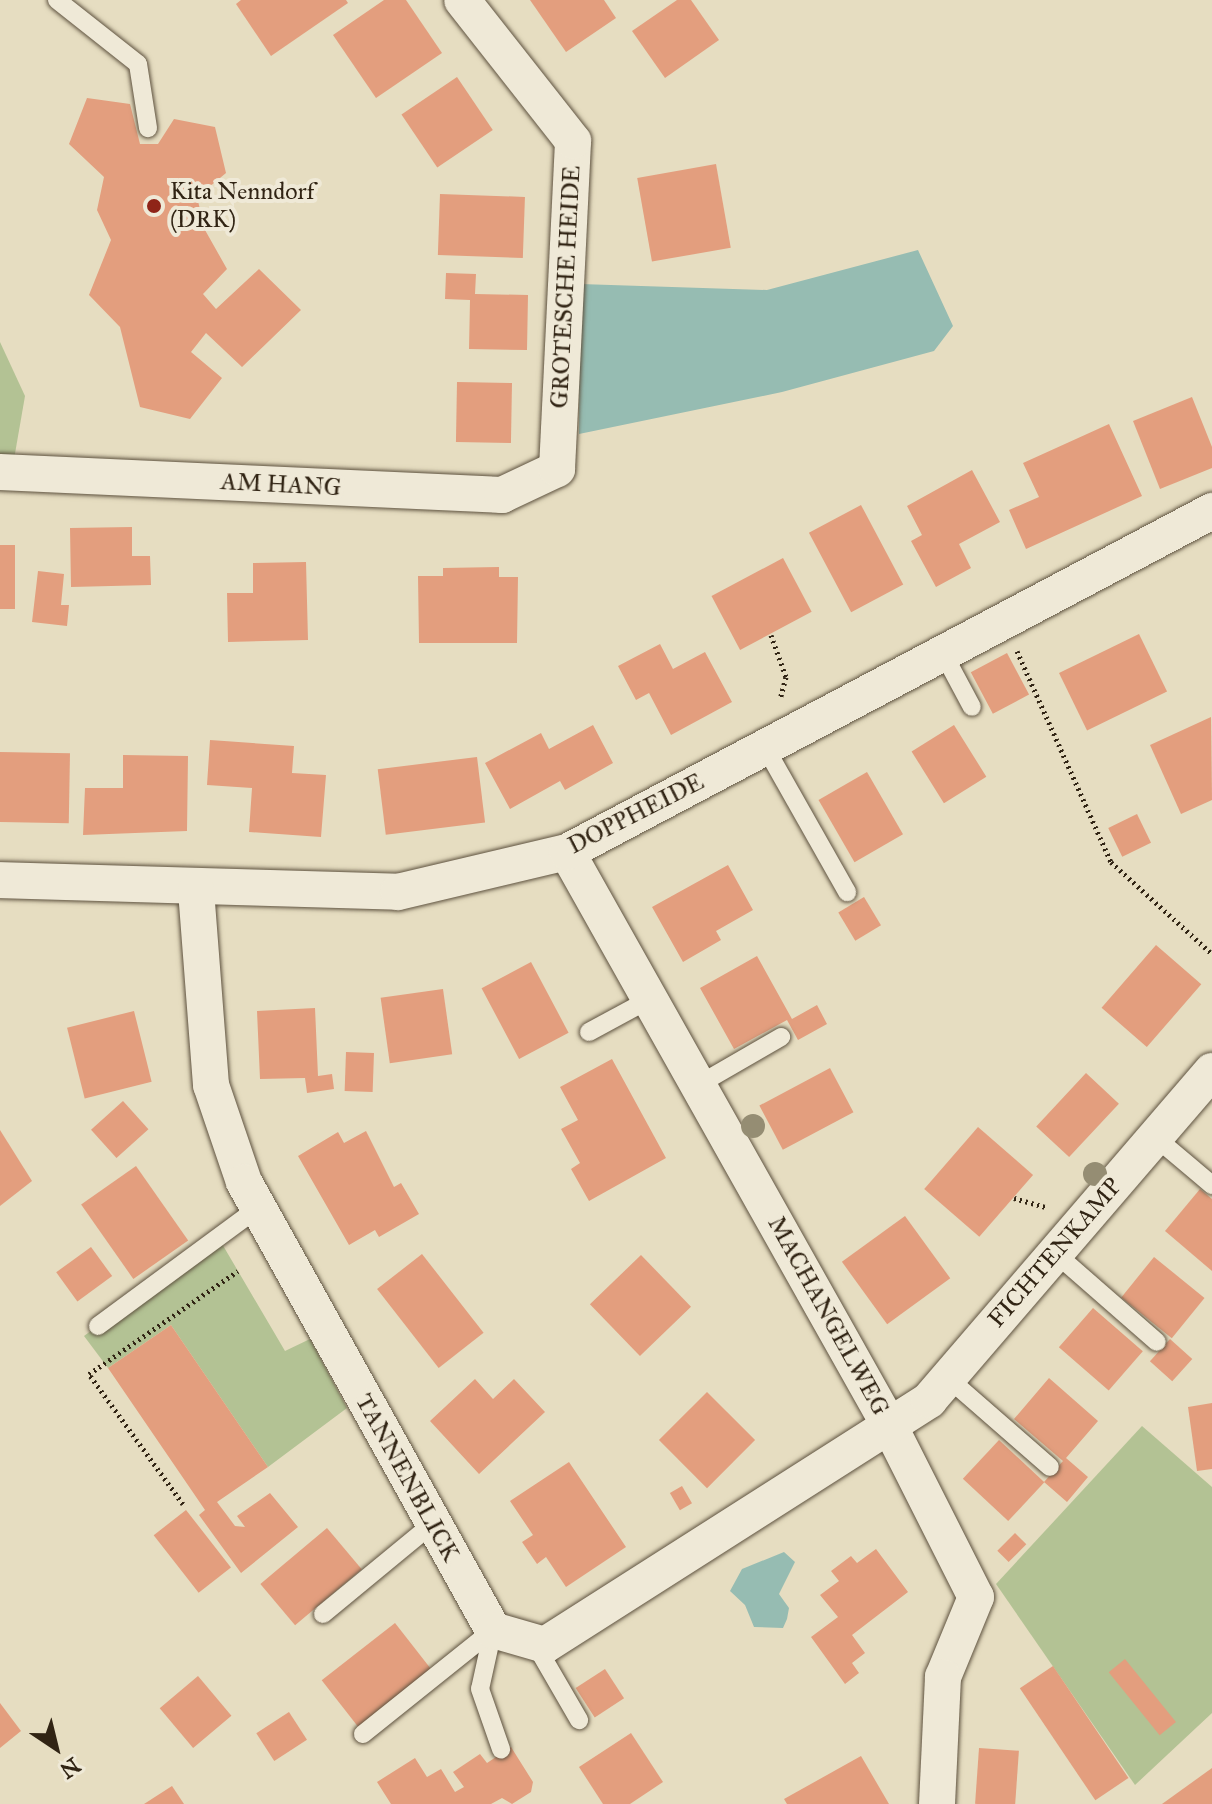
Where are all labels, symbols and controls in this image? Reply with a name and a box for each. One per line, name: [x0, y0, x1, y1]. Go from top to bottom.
street label: GROTESCHE HEIDE: [545, 165, 587, 409]
place label: Kita Nenndorf (DRK): [170, 178, 315, 234]
marker: Kita Nenndorf (DRK): [145, 197, 163, 215]
street label: AM HANG: [220, 467, 342, 503]
street label: DOPPHEIDE: [563, 767, 709, 861]
street label: FICHTENKAMP: [982, 1172, 1128, 1334]
street label: MACHANGELWEG: [761, 1211, 895, 1421]
street label: TANNENBLICK: [349, 1389, 465, 1567]
north arrow: [16, 1708, 96, 1788]
text: N: [55, 1752, 85, 1784]

